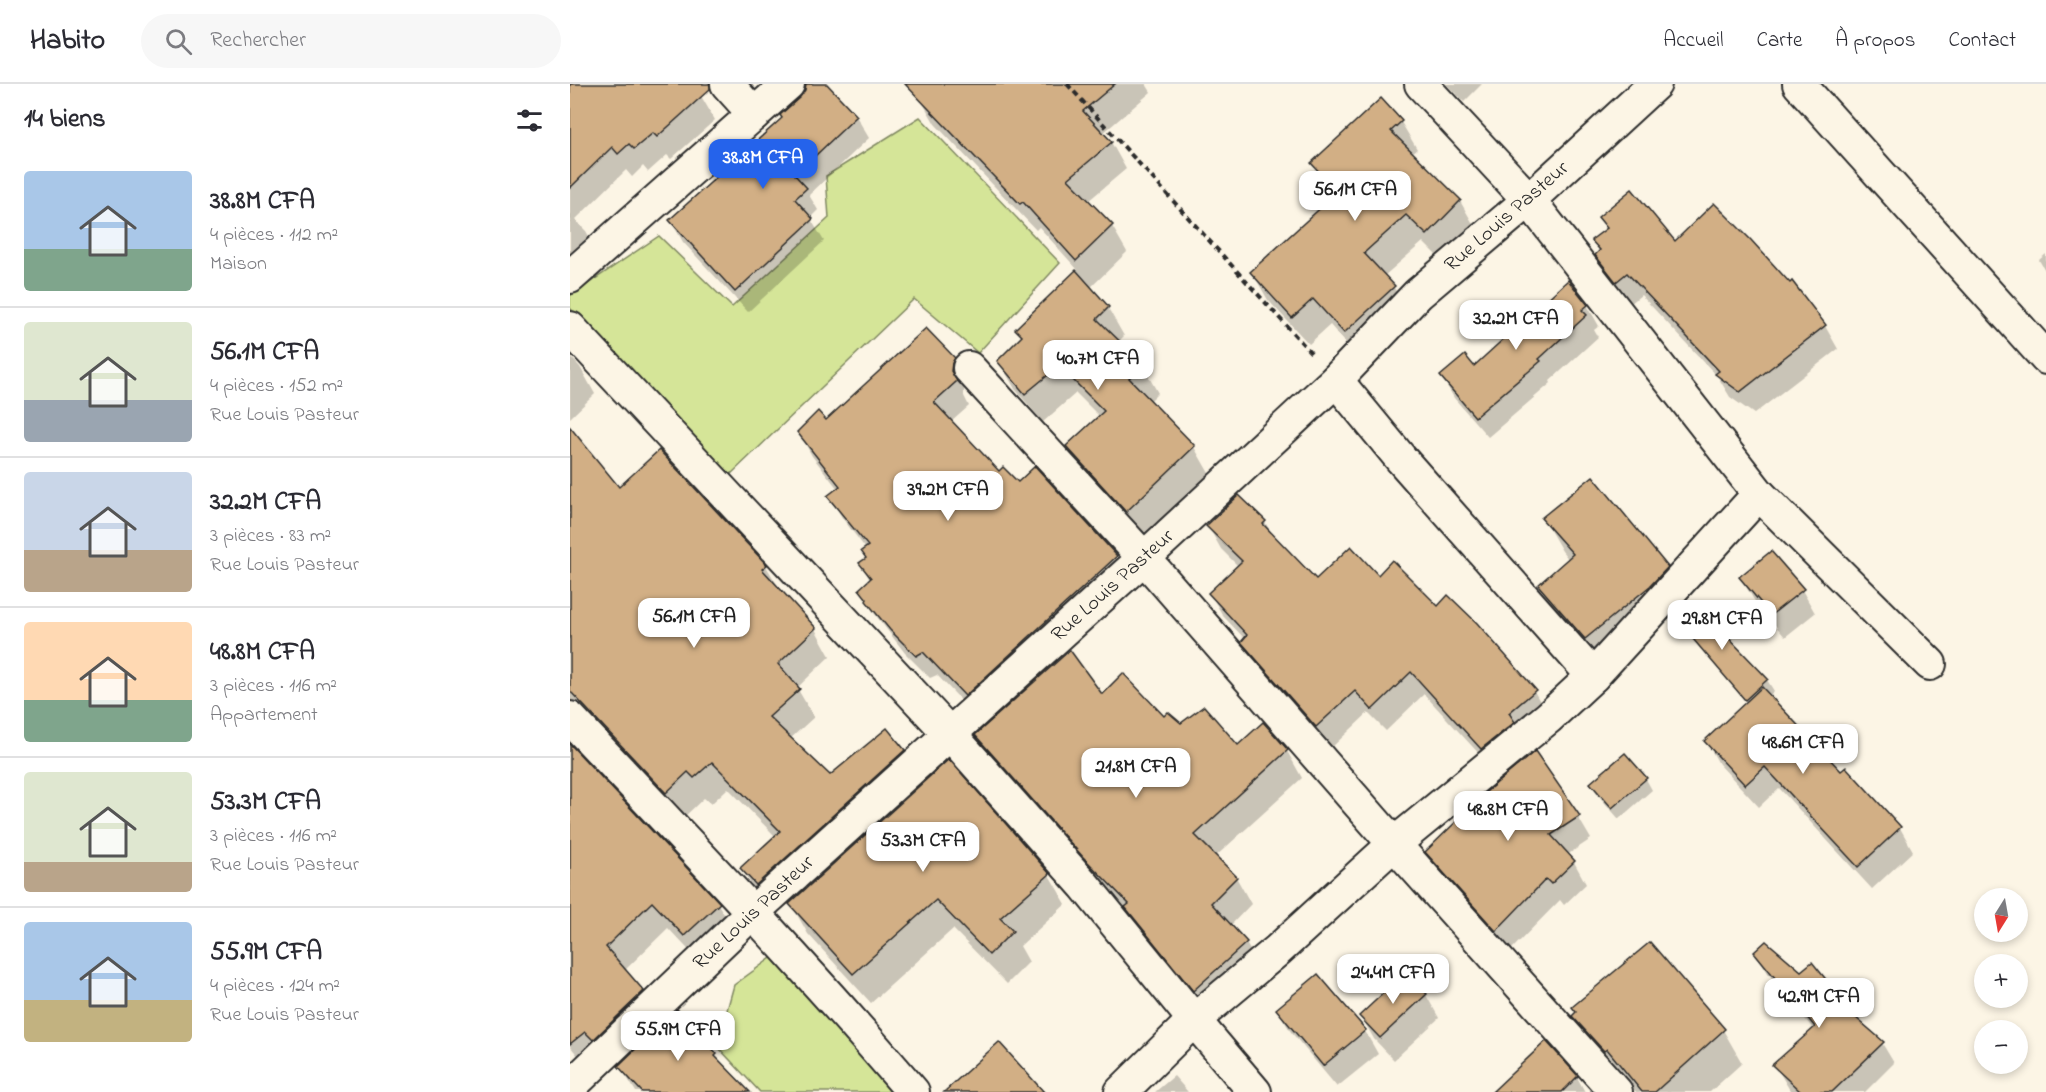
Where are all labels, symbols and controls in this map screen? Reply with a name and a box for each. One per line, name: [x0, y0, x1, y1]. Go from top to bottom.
search box: [141, 14, 561, 68]
text: Habito: [30, 21, 105, 62]
icon: search: [162, 25, 195, 58]
text: Rechercher: [210, 25, 306, 57]
text: Accueil: [1663, 26, 1724, 56]
text: Carte: [1757, 26, 1802, 56]
text: À propos: [1835, 26, 1915, 56]
text: Contact: [1948, 26, 2016, 56]
text: 14 biens: [24, 101, 106, 139]
icon: filters: [513, 104, 546, 137]
pin: 38.8M CFA: [694, 139, 832, 190]
text: 38.8M CFA: [723, 144, 803, 173]
street label: Rue Louis Pasteur: [1438, 154, 1576, 280]
pin: 56.1M CFA: [1286, 171, 1424, 222]
text: 56.1M CFA: [1313, 176, 1397, 205]
text: 38.8M CFA: [210, 183, 315, 221]
icon: home: [72, 195, 144, 267]
text: 4 pièces · 112 m²: [210, 221, 338, 250]
text: Maison: [210, 250, 267, 279]
pin: 32.2M CFA: [1447, 300, 1585, 351]
text: 32.2M CFA: [1473, 305, 1559, 334]
text: 56.1M CFA: [210, 334, 319, 372]
pin: 40.7M CFA: [1029, 340, 1167, 391]
text: 40.7M CFA: [1057, 345, 1139, 374]
icon: home: [72, 346, 144, 418]
text: 4 pièces · 152 m²: [210, 372, 343, 401]
text: Rue Louis Pasteur: [210, 401, 359, 430]
pin: 39.2M CFA: [879, 471, 1017, 522]
text: 39.2M CFA: [907, 476, 989, 505]
text: 32.2M CFA: [210, 484, 321, 522]
icon: home: [72, 496, 144, 568]
text: 3 pièces · 83 m²: [210, 522, 331, 551]
street label: Rue Louis Pasteur: [1045, 522, 1182, 649]
text: Rue Louis Pasteur: [210, 551, 359, 580]
pin: 56.1M CFA: [625, 598, 763, 649]
pin: 29.8M CFA: [1653, 600, 1791, 651]
text: 56.1M CFA: [652, 603, 736, 632]
text: 29.8M CFA: [1682, 605, 1762, 634]
text: 48.8M CFA: [210, 634, 315, 672]
icon: home: [72, 646, 144, 718]
text: 3 pièces · 116 m²: [210, 672, 337, 701]
text: Appartement: [210, 701, 318, 730]
pin: 48.6M CFA: [1734, 724, 1872, 775]
text: 48.6M CFA: [1762, 729, 1844, 758]
pin: 21.8M CFA: [1067, 748, 1205, 799]
text: 21.8M CFA: [1095, 753, 1177, 782]
text: 53.3M CFA: [210, 784, 321, 822]
pin: 48.8M CFA: [1439, 791, 1577, 842]
icon: home: [72, 796, 144, 868]
text: 48.8M CFA: [1468, 796, 1548, 825]
text: 3 pièces · 116 m²: [210, 822, 337, 851]
pin: 53.3M CFA: [854, 822, 992, 873]
text: 53.3M CFA: [880, 827, 966, 856]
street label: Rue Louis Pasteur: [687, 848, 822, 977]
text: Rue Louis Pasteur: [210, 851, 359, 880]
north arrow: [1974, 888, 2028, 942]
map controls: [1974, 888, 2028, 1074]
text: 55.9M CFA: [210, 934, 322, 972]
icon: home: [72, 946, 144, 1018]
pin: 24.4M CFA: [1324, 954, 1462, 1005]
button: +: [1974, 954, 2028, 1008]
text: 24.4M CFA: [1351, 959, 1435, 988]
text: 4 pièces · 124 m²: [210, 972, 340, 1001]
pin: 42.9M CFA: [1750, 978, 1888, 1029]
text: 42.9M CFA: [1778, 983, 1860, 1012]
text: Rue Louis Pasteur: [210, 1001, 359, 1030]
pin: 55.9M CFA: [609, 1011, 747, 1062]
text: 55.9M CFA: [635, 1016, 721, 1045]
button: −: [1974, 1020, 2028, 1074]

